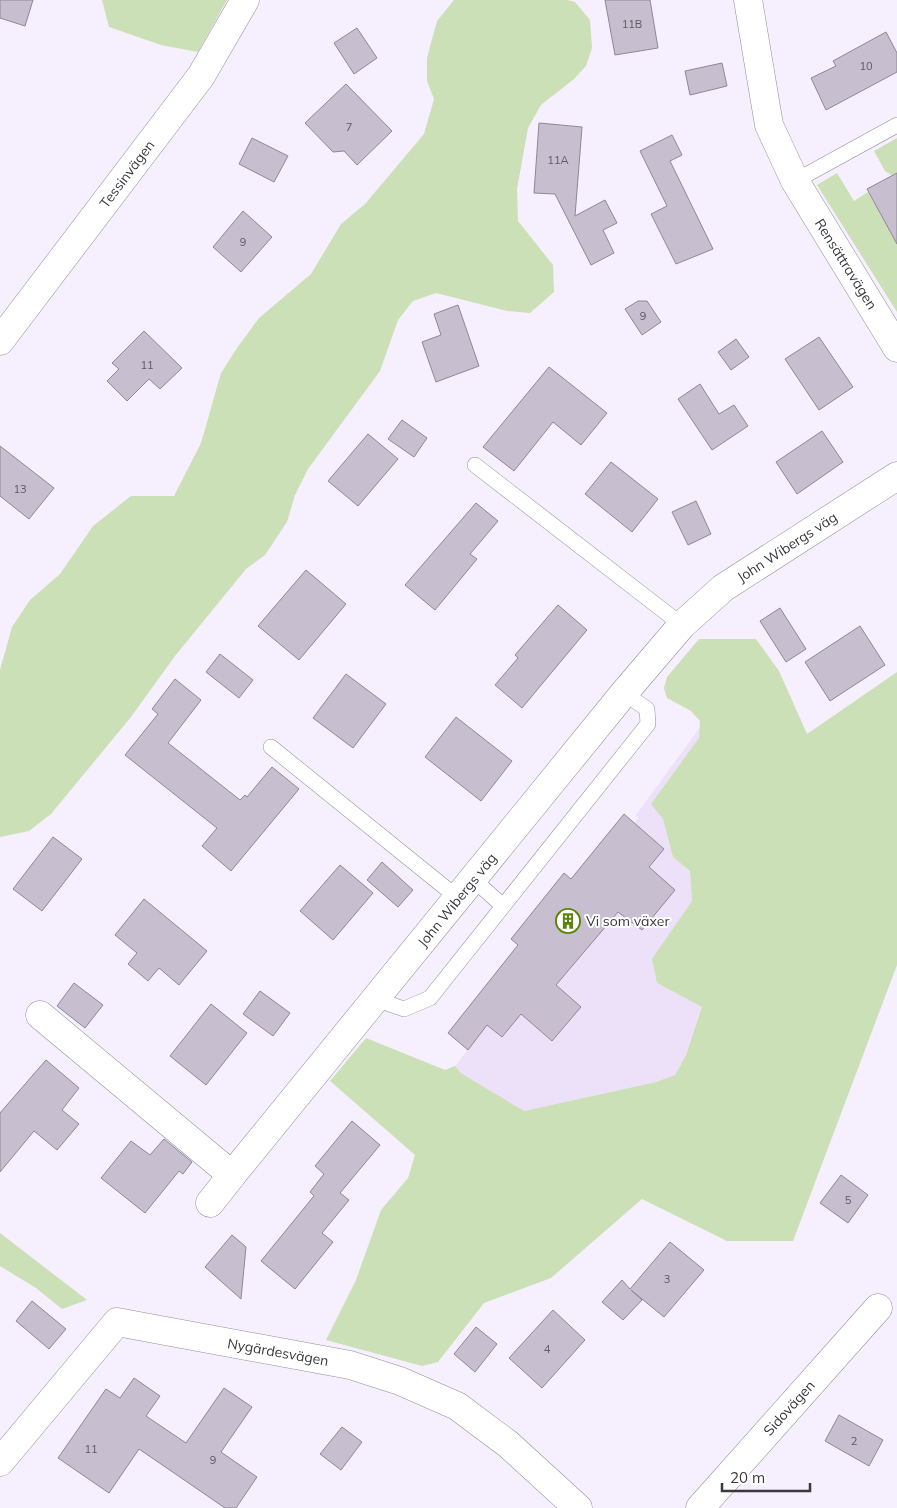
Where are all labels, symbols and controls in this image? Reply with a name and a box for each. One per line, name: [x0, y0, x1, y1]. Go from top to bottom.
house number: 11B: [622, 17, 642, 31]
house number: 10: [859, 59, 873, 73]
house number: 7: [346, 120, 352, 134]
street label: Tessinvägen: [96, 136, 158, 212]
house number: 11A: [547, 153, 569, 167]
street label: Rensättravägen: [811, 215, 881, 313]
house number: 9: [240, 235, 246, 249]
house number: 9: [640, 309, 646, 323]
house number: 11: [140, 358, 154, 372]
house number: 13: [13, 482, 27, 496]
street label: John Wibergs väg: [734, 508, 840, 586]
street label: John Wibergs väg: [414, 849, 500, 951]
building icon: Vi som växer: [555, 908, 581, 934]
place label: Vi som växer: [586, 912, 670, 930]
house number: 5: [845, 1193, 852, 1207]
house number: 3: [664, 1272, 670, 1286]
street label: Nygärdesvägen: [226, 1334, 330, 1370]
house number: 4: [544, 1342, 551, 1356]
street label: Sidovägen: [759, 1377, 819, 1439]
house number: 2: [851, 1434, 858, 1448]
house number: 11: [84, 1442, 98, 1456]
house number: 9: [210, 1453, 216, 1467]
scale bar: [722, 1460, 810, 1492]
text: 20 m: [730, 1468, 765, 1487]

